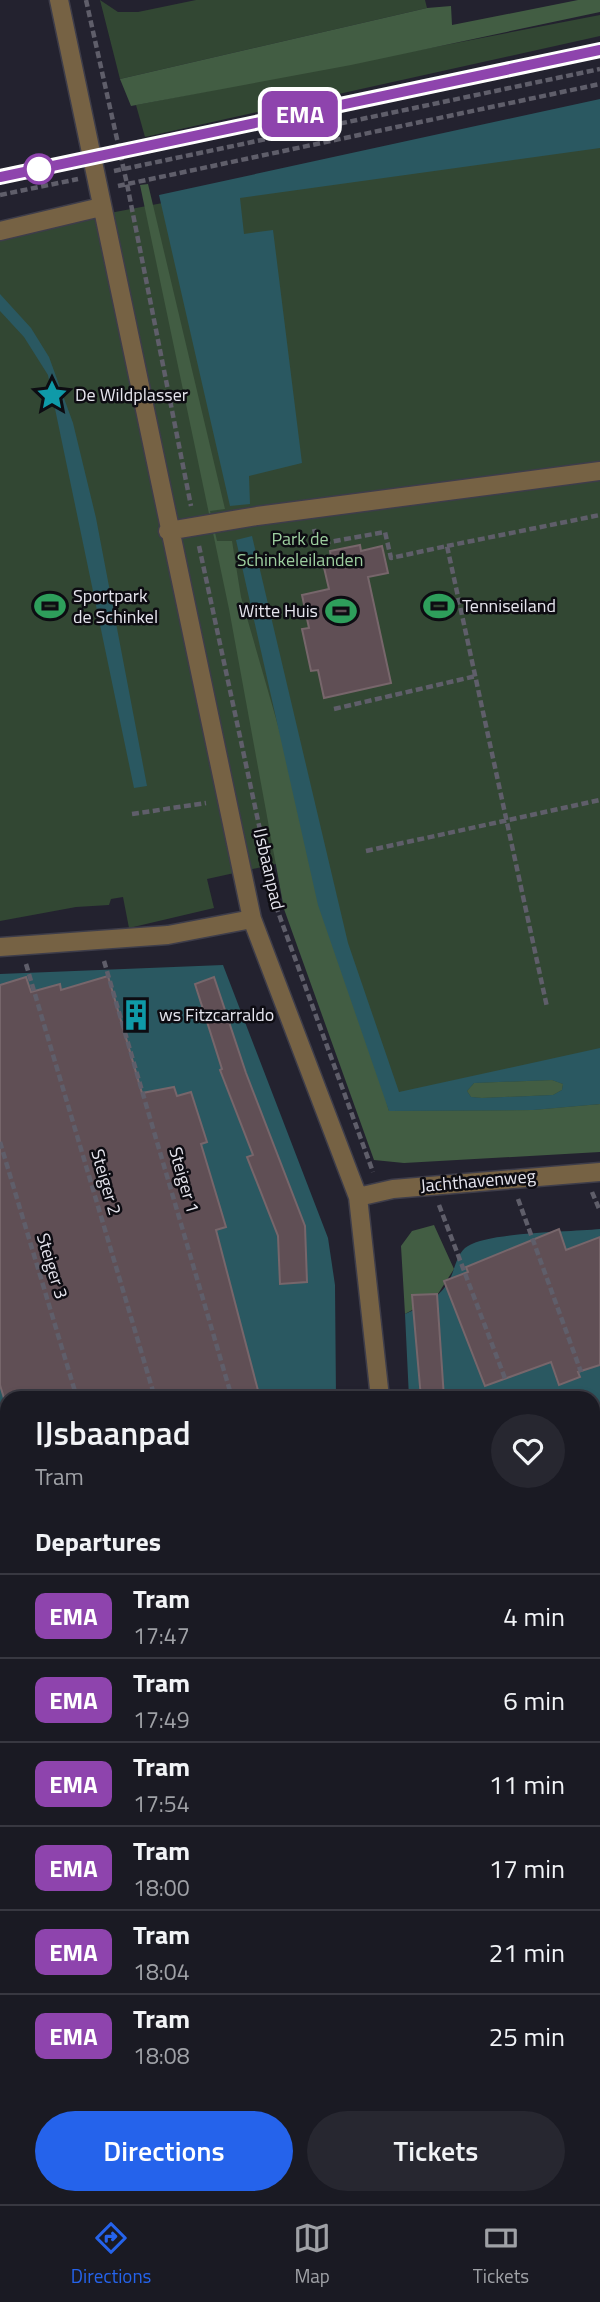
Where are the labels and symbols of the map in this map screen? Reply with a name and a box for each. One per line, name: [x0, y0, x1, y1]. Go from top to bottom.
line badge: EMA: [260, 91, 340, 137]
unlabelled marker: [24, 154, 54, 184]
place icon: De Wildplasser: [35, 378, 69, 412]
place label: De Wildplasser: [75, 381, 188, 408]
park label: Park de Schinkeleilanden: [237, 525, 363, 573]
place label: Sportpark de Schinkel: [73, 582, 158, 630]
sports icon: Sportpark de Schinkel: [33, 589, 67, 623]
sports icon: Tenniseiland: [422, 589, 456, 623]
place label: Tenniseiland: [462, 592, 556, 619]
sports icon: Witte Huis: [324, 594, 358, 628]
place label: Witte Huis: [238, 597, 318, 624]
street label: IJsbaanpad: [247, 825, 292, 912]
building icon: ws Fitzcarraldo: [119, 998, 153, 1032]
place label: ws Fitzcarraldo: [159, 1001, 274, 1028]
street label: Steiger 1: [162, 1144, 207, 1216]
street label: Steiger 2: [84, 1146, 129, 1218]
street label: Jachthavenweg: [419, 1162, 537, 1199]
street label: Steiger 3: [30, 1230, 75, 1302]

